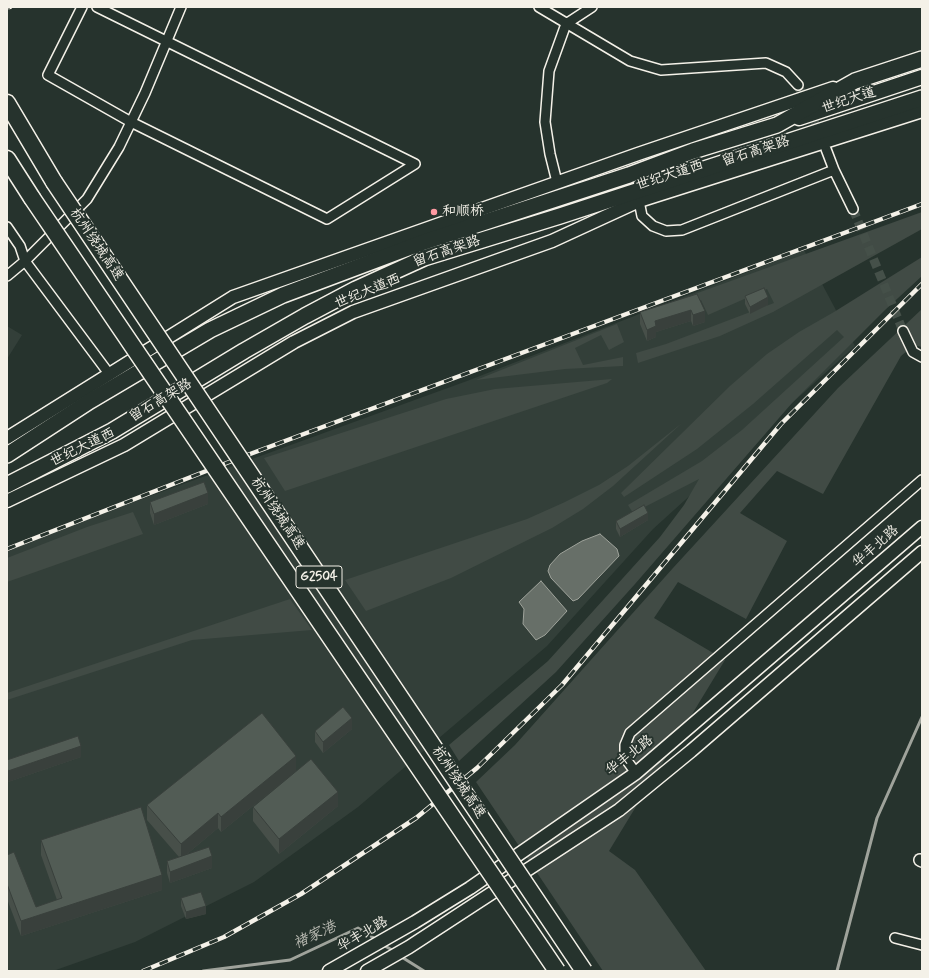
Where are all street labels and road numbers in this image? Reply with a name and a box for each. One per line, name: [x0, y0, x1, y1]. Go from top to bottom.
street label: 世纪大道: [820, 84, 878, 118]
street label: 留石高架路: [720, 133, 792, 171]
street label: 世纪大道西: [634, 157, 706, 195]
street label: 杭州绕城高速: [66, 205, 126, 285]
street label: 留石高架路: [411, 233, 483, 271]
street label: 世纪大道西: [332, 271, 404, 313]
street label: 留石高架路: [127, 376, 195, 426]
street label: 世纪大道西: [48, 425, 118, 471]
street label: 杭州绕城高速: [247, 474, 307, 554]
street label: 华丰北路: [849, 522, 903, 572]
road number: G2504: [296, 566, 342, 588]
street label: 华丰北路: [603, 732, 657, 780]
street label: 杭州绕城高速: [428, 743, 488, 823]
street label: 华丰北路: [335, 914, 391, 956]

